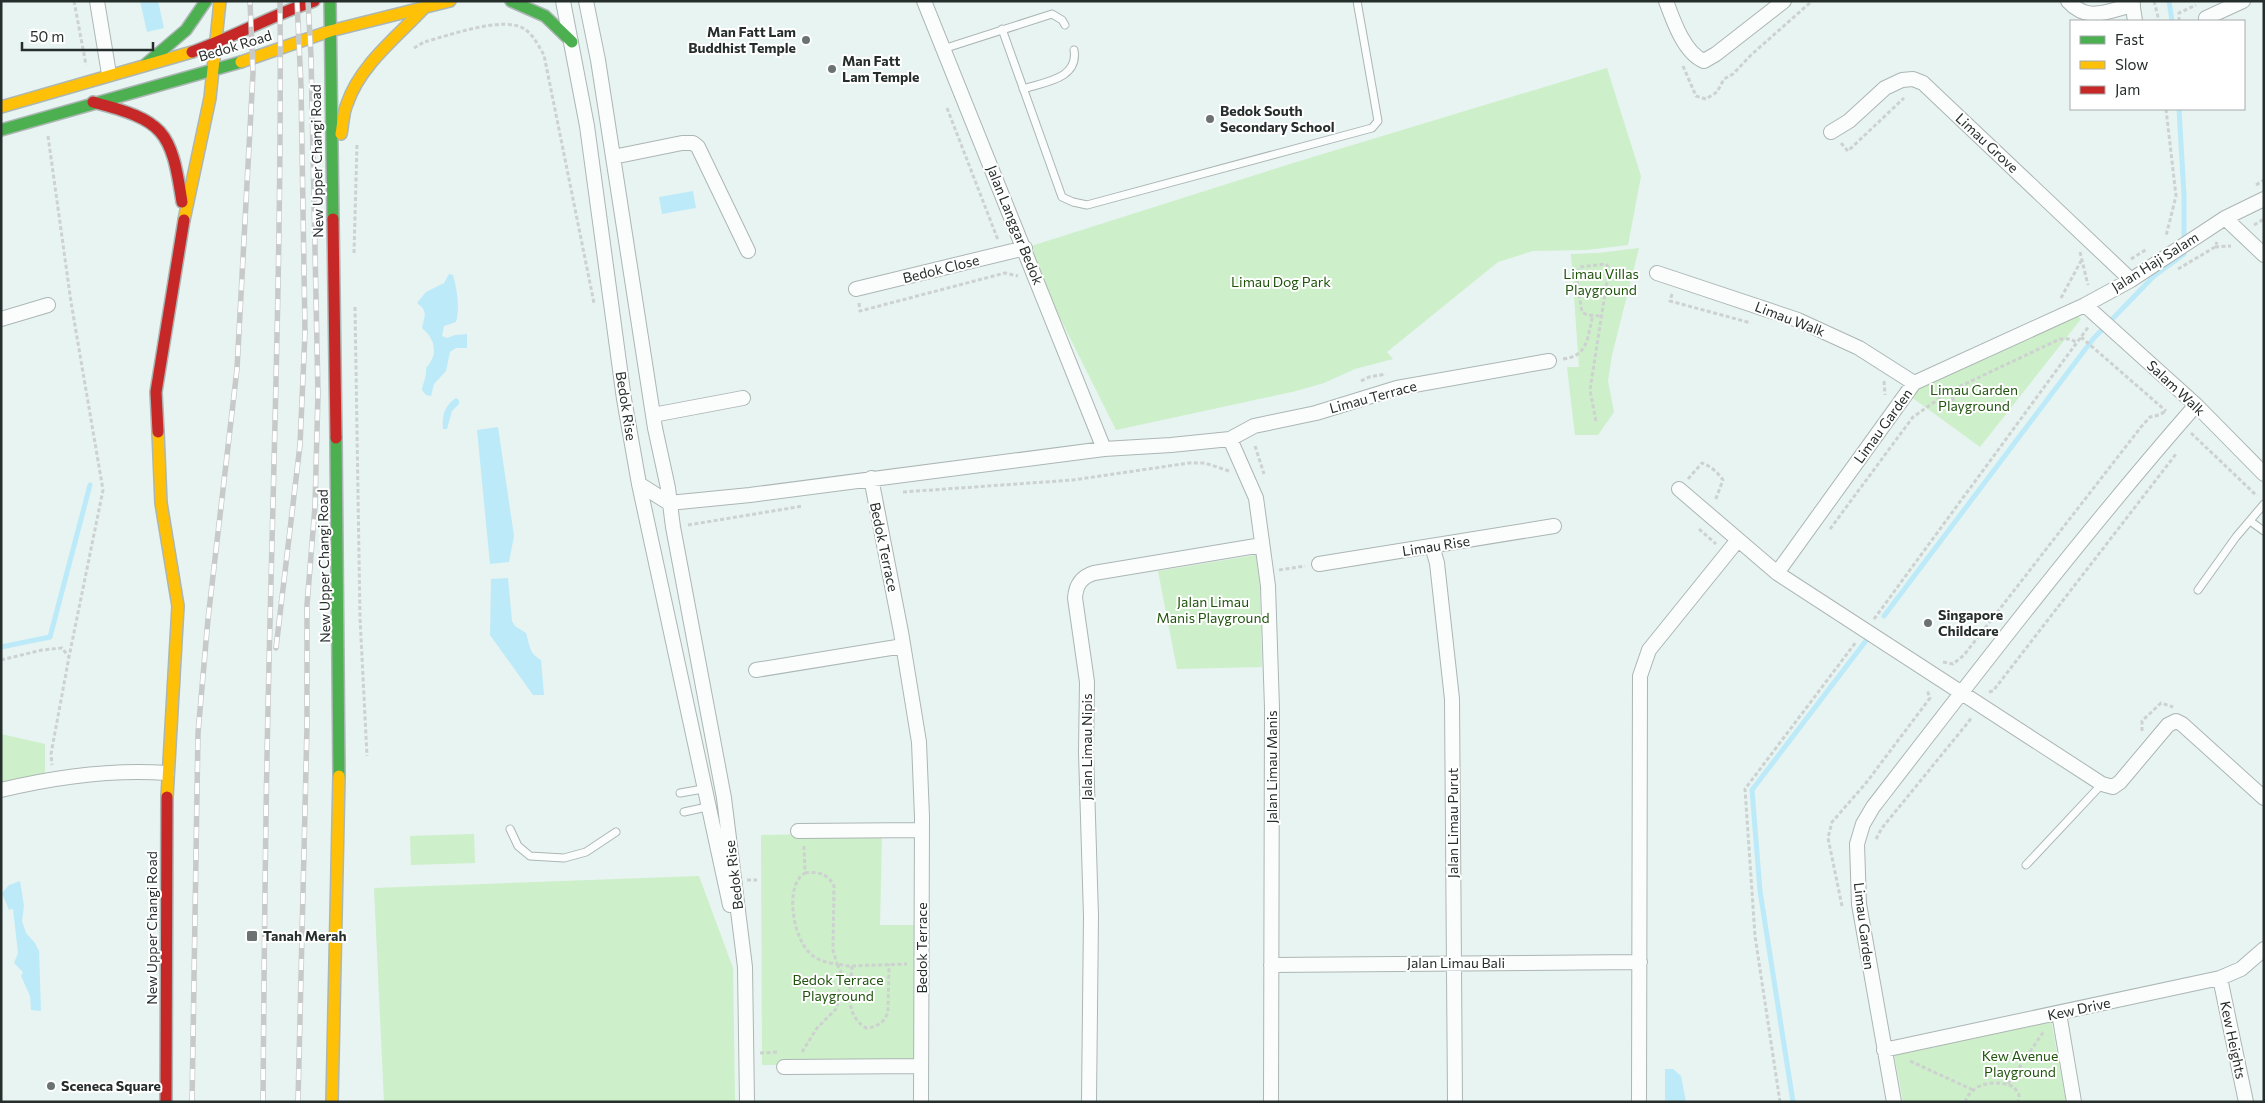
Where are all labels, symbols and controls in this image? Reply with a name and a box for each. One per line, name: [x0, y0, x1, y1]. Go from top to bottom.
scale bar: [22, 20, 154, 52]
legend: [2070, 20, 2245, 110]
place label: Man Fatt Lam Buddhist Temple: [688, 23, 796, 56]
street label: Bedok Road: [196, 26, 274, 65]
text: 50 m: [30, 27, 64, 45]
text: Fast: [2115, 30, 2144, 48]
marker: Man Fatt Lam Buddhist Temple: [800, 34, 812, 46]
place label: Man Fatt Lam Temple: [842, 52, 919, 85]
text: Slow: [2115, 55, 2148, 73]
marker: Man Fatt Lam Temple: [826, 63, 838, 75]
text: Jam: [2115, 80, 2140, 98]
street label: New Upper Changi Road: [307, 84, 326, 238]
place label: Bedok South Secondary School: [1220, 102, 1335, 135]
street label: Limau Grove: [1952, 109, 2022, 176]
marker: Bedok South Secondary School: [1204, 113, 1216, 125]
street label: Jalan Langgar Bedok: [984, 163, 1047, 287]
street label: Jalan Haji Salam: [2108, 228, 2201, 295]
street label: Bedok Close: [901, 251, 981, 286]
park label: Limau Villas Playground: [1563, 265, 1639, 298]
park label: Limau Dog Park: [1231, 273, 1331, 290]
street label: Limau Walk: [1753, 297, 1828, 340]
street label: Salam Walk: [2144, 356, 2209, 419]
street label: Bedok Rise: [613, 370, 640, 442]
street label: Limau Terrace: [1327, 377, 1418, 416]
park label: Limau Garden Playground: [1930, 381, 2018, 414]
street label: Limau Garden: [1850, 385, 1915, 466]
street label: New Upper Changi Road: [314, 489, 333, 643]
street label: Bedok Terrace: [867, 501, 902, 593]
street label: Limau Rise: [1401, 532, 1471, 559]
park label: Jalan Limau Manis Playground: [1156, 593, 1270, 626]
place label: Singapore Childcare: [1938, 606, 2003, 639]
marker: Singapore Childcare: [1922, 617, 1934, 629]
street label: Jalan Limau Nipis: [1078, 693, 1095, 801]
street label: Jalan Limau Manis: [1263, 710, 1280, 824]
street label: Jalan Limau Purut: [1444, 768, 1461, 878]
street label: Bedok Rise: [721, 839, 746, 911]
street label: New Upper Changi Road: [143, 851, 160, 1005]
street label: Limau Garden: [1851, 881, 1878, 971]
street label: Bedok Terrace: [913, 902, 930, 994]
place label: Tanah Merah: [263, 927, 347, 944]
marker: Tanah Merah: [245, 929, 259, 943]
street label: Jalan Limau Bali: [1407, 954, 1505, 971]
park label: Bedok Terrace Playground: [792, 971, 884, 1004]
street label: Kew Drive: [2046, 994, 2112, 1023]
street label: Kew Heights: [2217, 999, 2250, 1080]
park label: Kew Avenue Playground: [1982, 1047, 2058, 1080]
place label: Sceneca Square: [61, 1077, 161, 1094]
marker: Sceneca Square: [45, 1080, 57, 1092]

